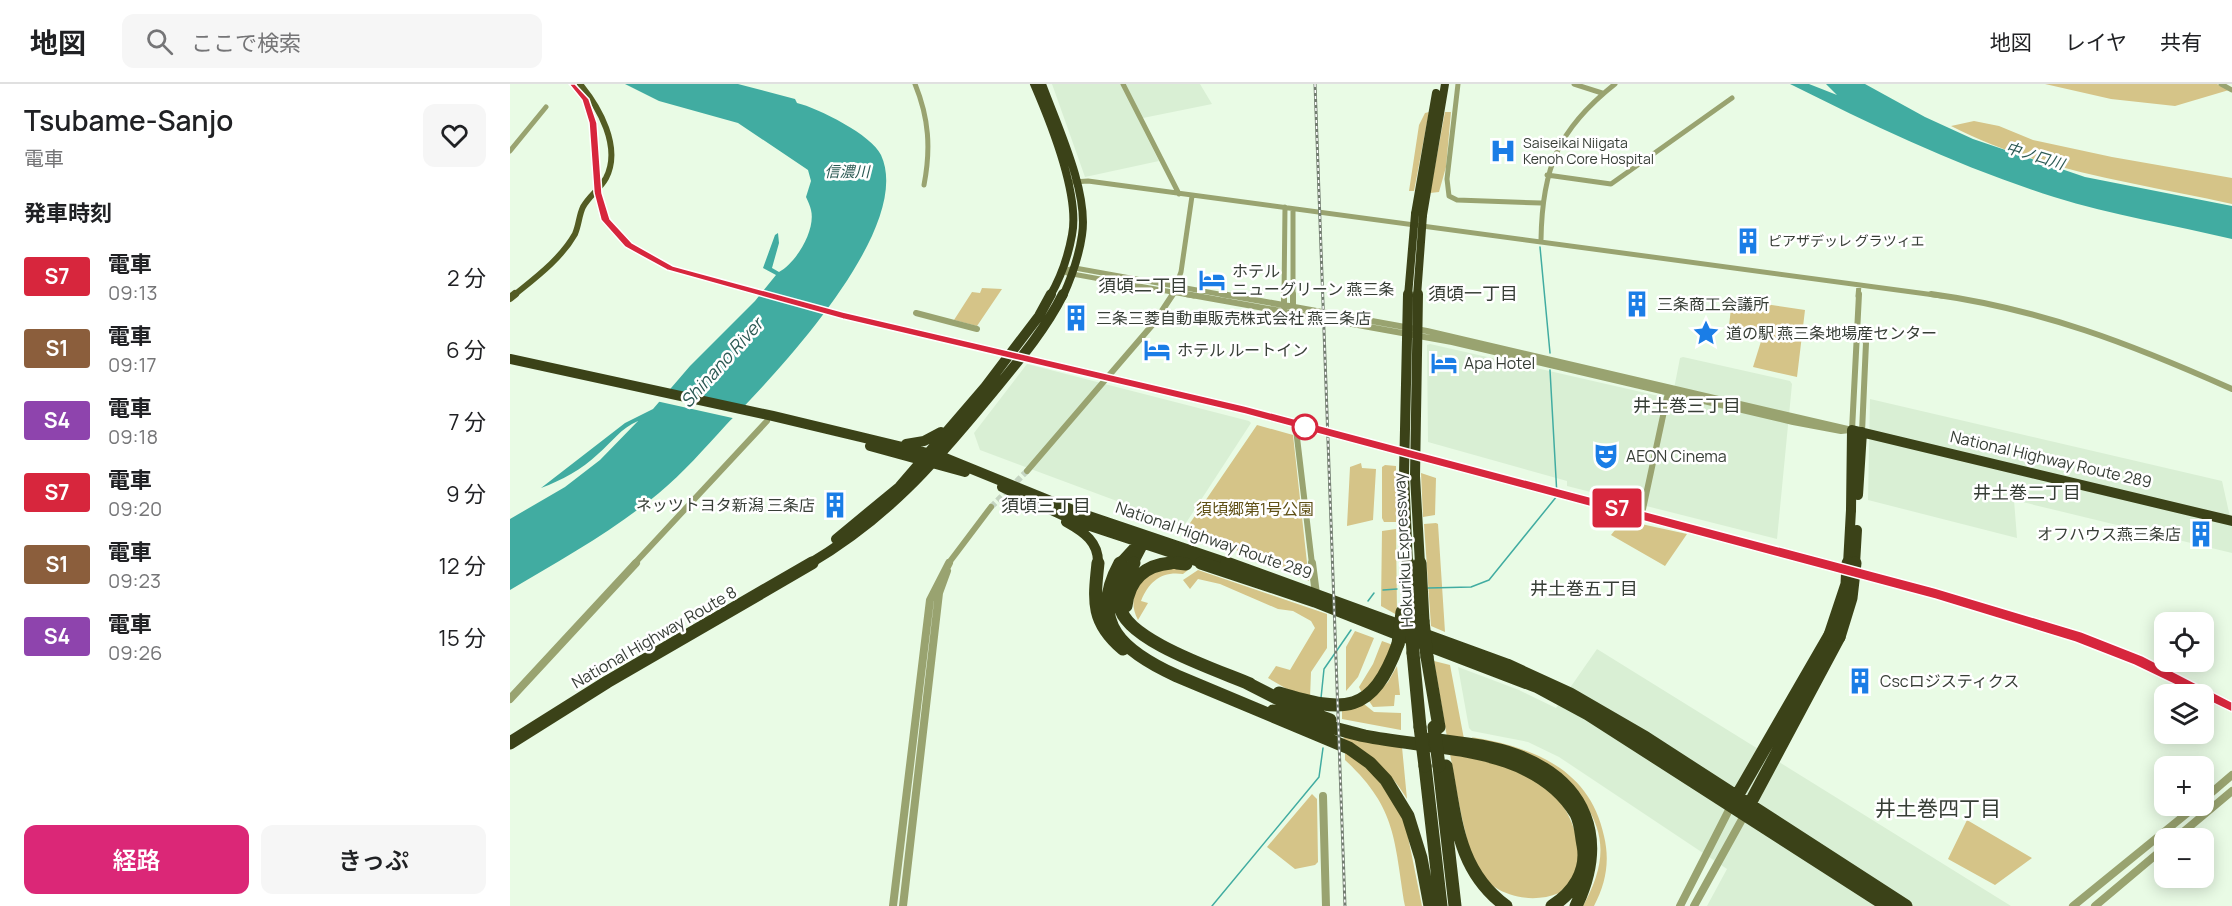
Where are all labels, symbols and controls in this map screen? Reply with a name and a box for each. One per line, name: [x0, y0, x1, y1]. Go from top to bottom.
search box: [122, 14, 542, 68]
text: 地図: [30, 23, 86, 61]
icon: search: [143, 25, 176, 58]
text: ここで検索: [191, 28, 301, 58]
text: 地図: [1990, 28, 2032, 56]
text: レイヤ: [2065, 28, 2127, 56]
text: 共有: [2160, 28, 2202, 56]
text: Tsubame-Sanjo: [24, 101, 233, 139]
button: heart: [423, 104, 486, 167]
place label: Saiseikai Niigata Kenoh Core Hospital: [1523, 133, 1654, 168]
hospital icon: Saiseikai Niigata Kenoh Core Hospital: [1488, 136, 1518, 166]
water label: 中ノ口川: [2003, 137, 2069, 175]
text: 電車: [24, 145, 64, 172]
water label: 信濃川: [824, 161, 871, 182]
text: 発車時刻: [24, 198, 112, 228]
building icon: ピアザデッレ グラツィエ: [1733, 226, 1763, 256]
place label: ピアザデッレ グラツィエ: [1768, 231, 1925, 250]
text: 電車: [108, 249, 152, 279]
place label: ホテル ニューグリーン 燕三条: [1232, 260, 1394, 300]
text: S7: [44, 262, 70, 290]
text: 2 分: [447, 263, 486, 293]
hotel icon: ホテル ニューグリーン 燕三条: [1197, 265, 1227, 295]
district label: 須頃二丁目: [1098, 273, 1188, 297]
text: 09:13: [108, 279, 157, 306]
district label: 須頃一丁目: [1428, 281, 1518, 305]
building icon: 三条商工会議所: [1622, 289, 1652, 319]
place label: 三条商工会議所: [1657, 293, 1769, 315]
building icon: 三条三菱自動車販売株式会社 燕三条店: [1061, 303, 1091, 333]
place label: 三条三菱自動車販売株式会社 燕三条店: [1096, 307, 1371, 329]
water label: Shinano River: [675, 310, 770, 412]
place icon: 道の駅 燕三条地場産センター: [1691, 318, 1721, 348]
text: 電車: [108, 321, 152, 351]
place label: 道の駅 燕三条地場産センター: [1726, 322, 1937, 344]
text: S1: [45, 334, 69, 362]
text: 6 分: [446, 335, 486, 365]
hotel icon: ホテル ルートイン: [1142, 335, 1172, 365]
place label: ホテル ルートイン: [1177, 339, 1308, 361]
hotel icon: Apa Hotel: [1429, 348, 1459, 378]
text: 09:17: [108, 351, 156, 378]
place label: Apa Hotel: [1464, 352, 1535, 374]
text: 電車: [108, 393, 152, 423]
district label: 井土巻三丁目: [1633, 393, 1741, 417]
text: S4: [44, 406, 70, 434]
text: 7 分: [449, 407, 486, 437]
unlabelled marker: [1292, 414, 1318, 440]
text: 09:18: [108, 423, 158, 450]
street label: National Highway Route 289: [1948, 425, 2154, 493]
theatre icon: AEON Cinema: [1591, 441, 1621, 471]
place label: AEON Cinema: [1626, 445, 1727, 467]
text: 電車: [108, 465, 152, 495]
street label: Hokuriku Expressway: [1388, 471, 1418, 628]
text: S7: [44, 478, 70, 506]
text: 9 分: [446, 479, 486, 509]
district label: 井土巻二丁目: [1973, 480, 2081, 504]
line badge: S7: [1590, 488, 1644, 528]
building icon: ネッツトヨタ新潟 三条店: [820, 490, 850, 520]
district label: 須頃三丁目: [1001, 493, 1091, 517]
place label: ネッツトヨタ新潟 三条店: [636, 494, 815, 516]
text: S7: [1604, 494, 1630, 522]
text: 09:20: [108, 495, 162, 522]
street label: National Highway Route 289: [1113, 496, 1315, 584]
park label: 須頃郷第1号公園: [1196, 498, 1314, 520]
building icon: オフハウス燕三条店: [2186, 519, 2216, 549]
place label: オフハウス燕三条店: [2037, 523, 2181, 545]
text: 電車: [108, 537, 152, 567]
text: S1: [45, 550, 69, 578]
text: 12 分: [438, 551, 486, 581]
text: 09:23: [108, 567, 161, 594]
district label: 井土巻五丁目: [1530, 576, 1638, 600]
street label: National Highway Route 8: [567, 581, 741, 693]
text: 電車: [108, 609, 152, 639]
map controls: [2154, 612, 2214, 888]
button: locate: [2154, 612, 2214, 672]
text: S4: [44, 622, 70, 650]
text: 15 分: [438, 623, 486, 653]
text: 09:26: [108, 639, 162, 666]
building icon: Cscロジスティクス: [1845, 666, 1875, 696]
place label: Cscロジスティクス: [1880, 670, 2019, 692]
button: layers: [2154, 684, 2214, 744]
button: +: [2154, 756, 2214, 816]
district label: 井土巻四丁目: [1875, 794, 2001, 822]
button: 経路: [24, 825, 249, 894]
button: きっぷ: [261, 825, 486, 894]
button: −: [2154, 828, 2214, 888]

